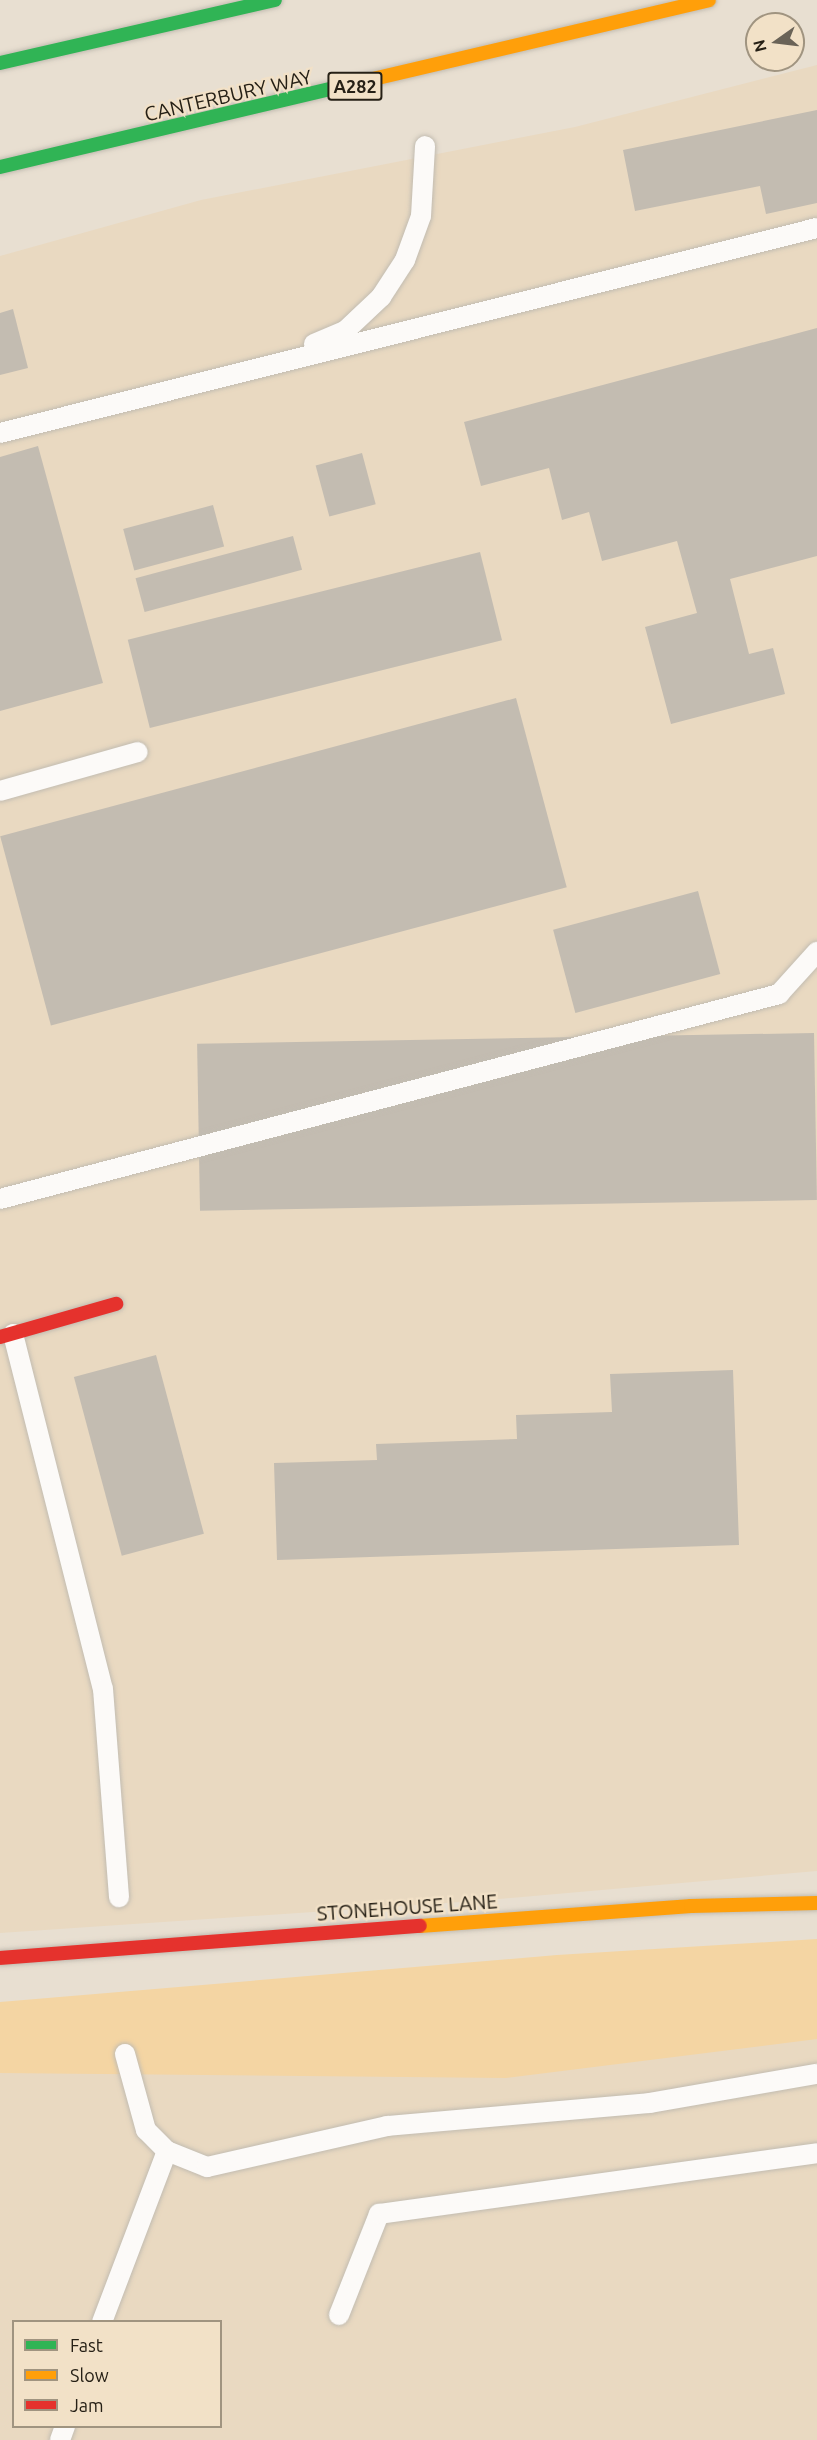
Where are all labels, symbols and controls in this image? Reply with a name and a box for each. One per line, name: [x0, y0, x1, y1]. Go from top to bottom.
north arrow: [745, 12, 805, 72]
text: N: [749, 38, 770, 54]
street label: CANTERBURY WAY: [142, 64, 314, 126]
road number: A282: [326, 71, 384, 101]
street label: STONEHOUSE LANE: [316, 1889, 498, 1925]
legend: [12, 2320, 222, 2428]
text: Fast: [70, 2335, 103, 2355]
text: Slow: [70, 2365, 109, 2385]
text: Jam: [70, 2395, 104, 2415]

